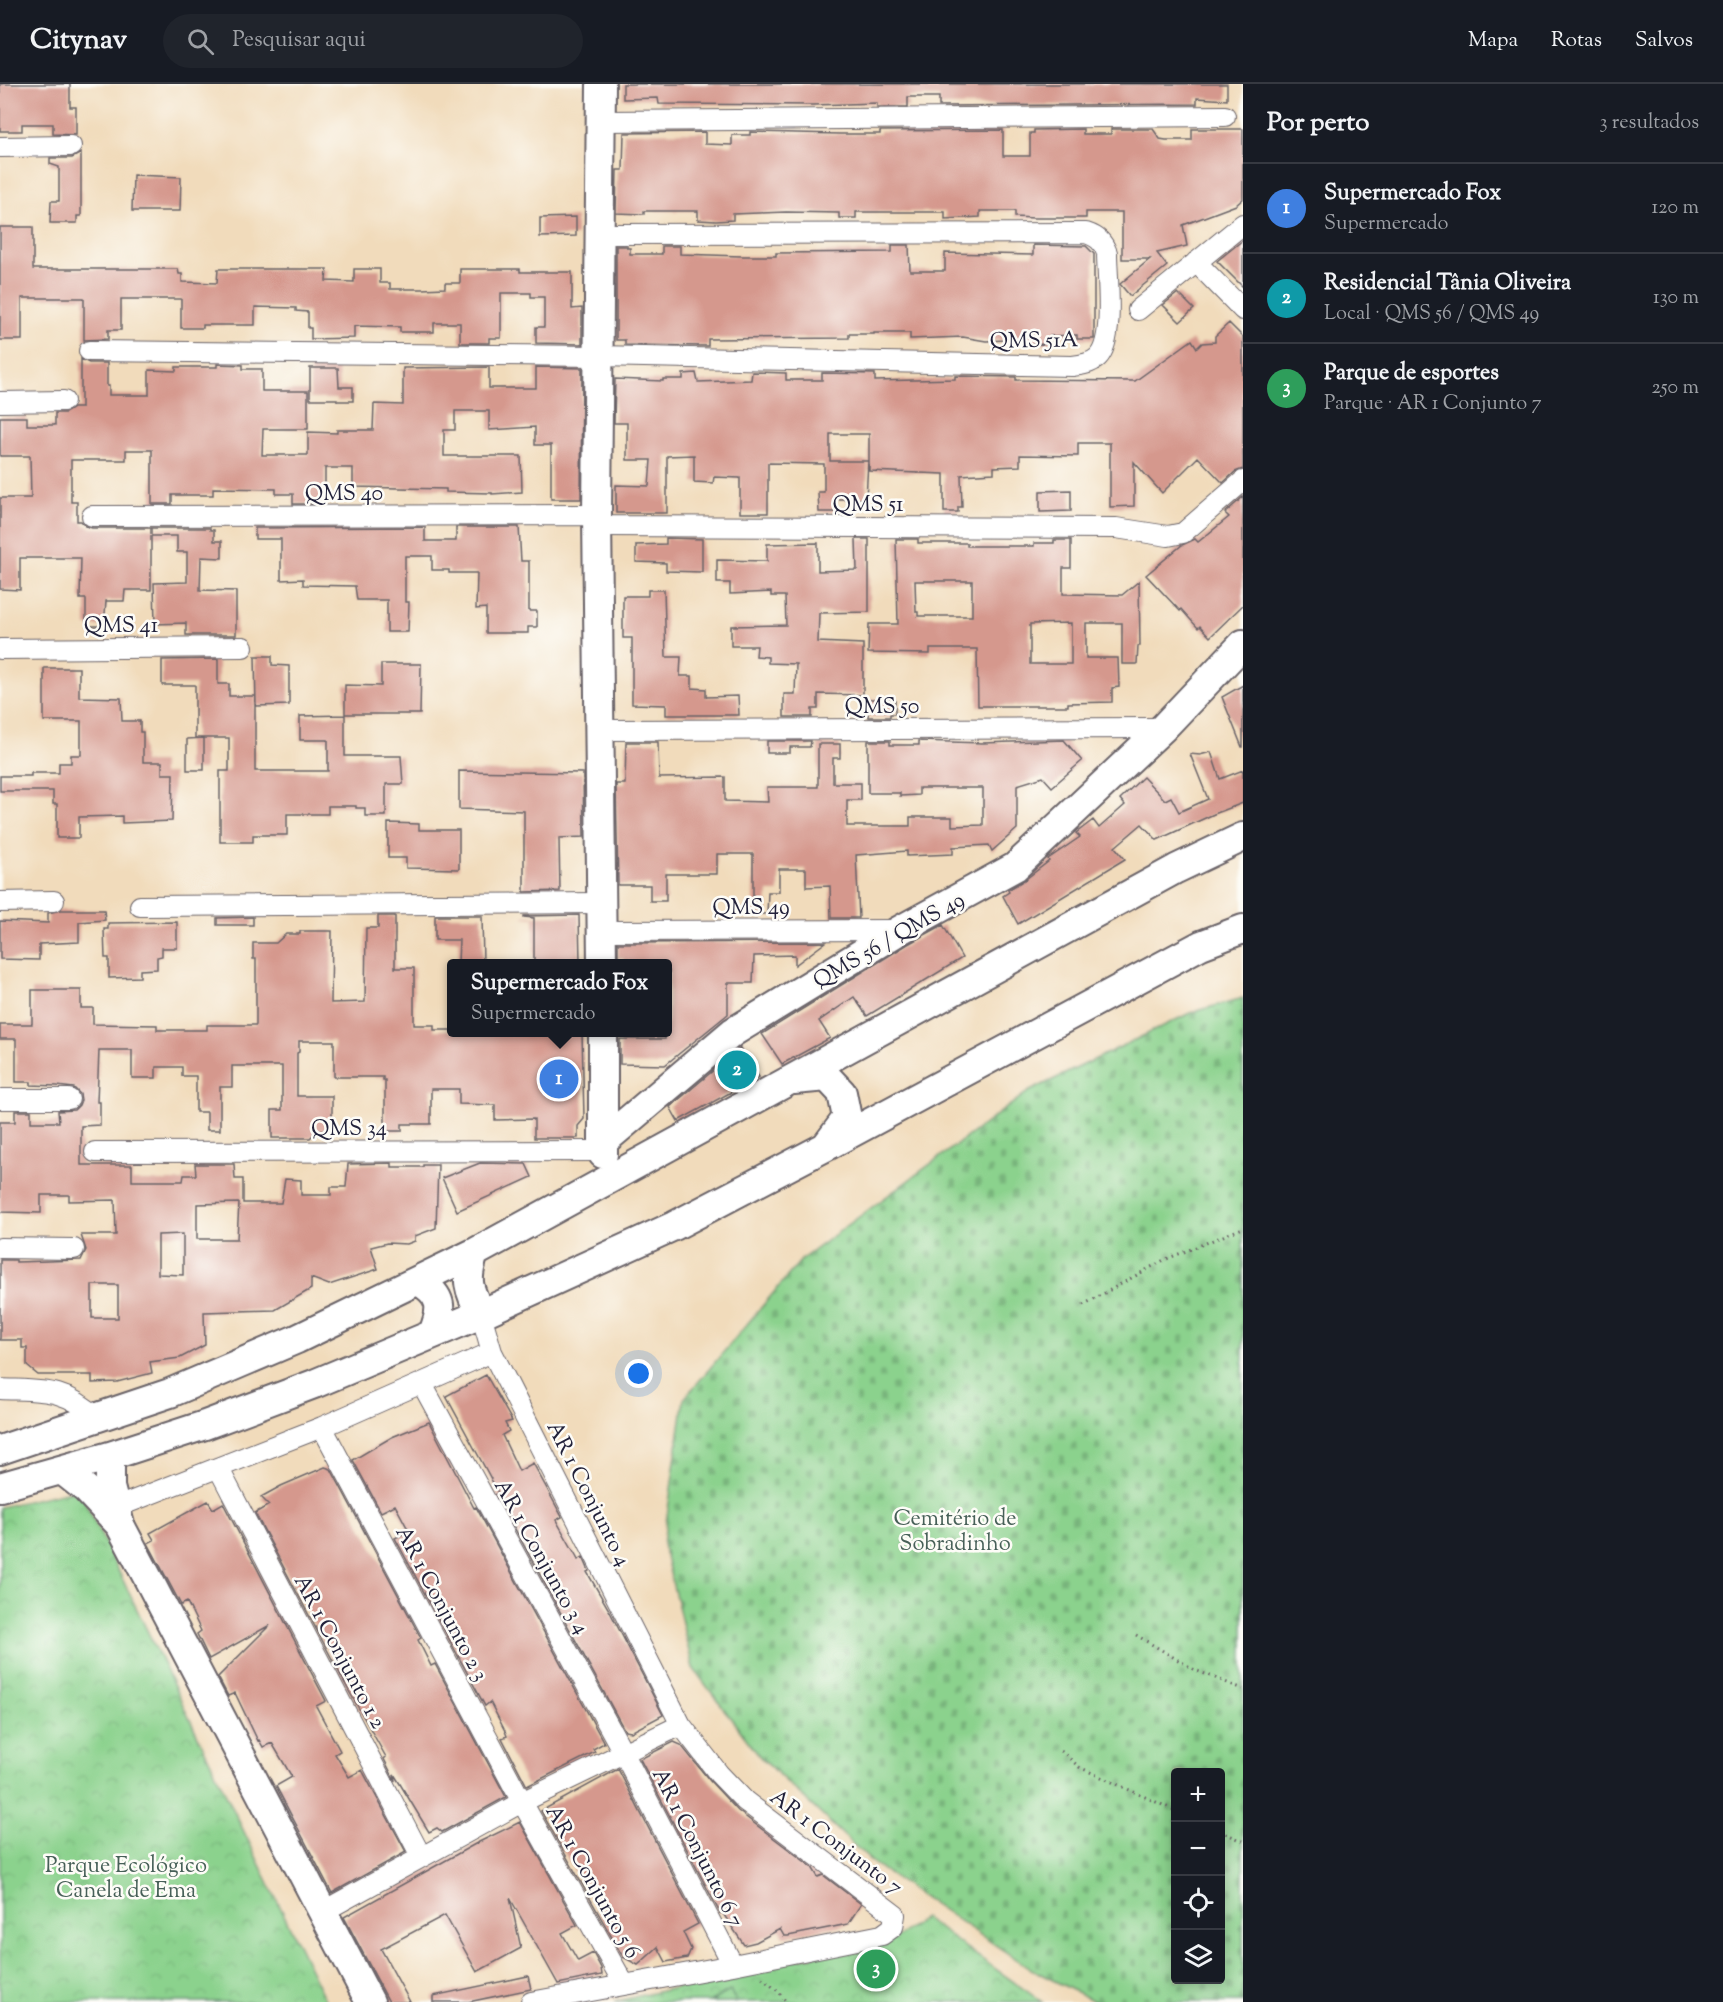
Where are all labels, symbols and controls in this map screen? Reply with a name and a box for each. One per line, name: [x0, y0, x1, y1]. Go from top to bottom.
search box: [163, 14, 583, 68]
text: Citynav: [30, 21, 127, 61]
icon: search: [184, 25, 217, 58]
text: Pesquisar aqui: [232, 25, 366, 57]
text: Mapa: [1468, 26, 1518, 56]
text: Rotas: [1551, 26, 1602, 56]
text: Salvos: [1635, 26, 1693, 56]
text: Por perto: [1267, 105, 1369, 142]
text: 3 resultados: [1599, 109, 1699, 138]
text: Supermercado Fox: [1324, 178, 1501, 210]
text: 1: [1283, 194, 1290, 223]
text: 120 m: [1651, 194, 1699, 223]
text: Supermercado: [1324, 210, 1449, 239]
text: Residencial Tânia Oliveira: [1324, 268, 1571, 300]
text: 2: [1282, 284, 1291, 313]
text: 130 m: [1653, 284, 1699, 313]
text: Local · QMS 56 / QMS 49: [1324, 300, 1539, 329]
street label: QMS 51A: [989, 325, 1079, 359]
text: Parque de esportes: [1324, 358, 1499, 390]
text: 3: [1282, 374, 1291, 403]
text: 250 m: [1651, 374, 1699, 403]
text: Parque · AR 1 Conjunto 7: [1324, 390, 1541, 419]
street label: QMS 40: [305, 479, 383, 511]
street label: QMS 51: [833, 490, 904, 522]
street label: QMS 41: [84, 611, 159, 643]
street label: QMS 50: [845, 692, 919, 724]
street label: QMS 56 / QMS 49: [808, 885, 971, 998]
street label: QMS 49: [712, 893, 790, 925]
popup: [447, 959, 672, 1037]
text: Supermercado Fox: [471, 968, 648, 1000]
text: Supermercado: [471, 1000, 595, 1029]
pin: 2: [718, 1048, 756, 1092]
pin: 1: [540, 1056, 578, 1102]
street label: QMS 34: [311, 1114, 387, 1146]
your location: [624, 1359, 653, 1388]
street label: AR 1 Conjunto 4: [537, 1416, 638, 1573]
street label: AR 1 Conjunto 3 4: [484, 1474, 596, 1641]
park label: Cemitério de Sobradinho: [893, 1504, 1017, 1561]
street label: AR 1 Conjunto 2 3: [386, 1521, 495, 1688]
street label: AR 1 Conjunto 1 2: [284, 1570, 393, 1735]
street label: AR 1 Conjunto 6 7: [642, 1763, 750, 1933]
map controls: [1171, 1768, 1225, 1984]
button: +: [1171, 1768, 1225, 1822]
street label: AR 1 Conjunto 7: [762, 1783, 908, 1904]
street label: AR 1 Conjunto 5 6: [536, 1800, 647, 1965]
button: −: [1171, 1822, 1225, 1876]
park label: Parque Ecológico Canela de Ema: [45, 1851, 207, 1908]
button: locate: [1171, 1876, 1225, 1930]
button: layers: [1171, 1930, 1225, 1984]
pin: 3: [856, 1946, 896, 1992]

